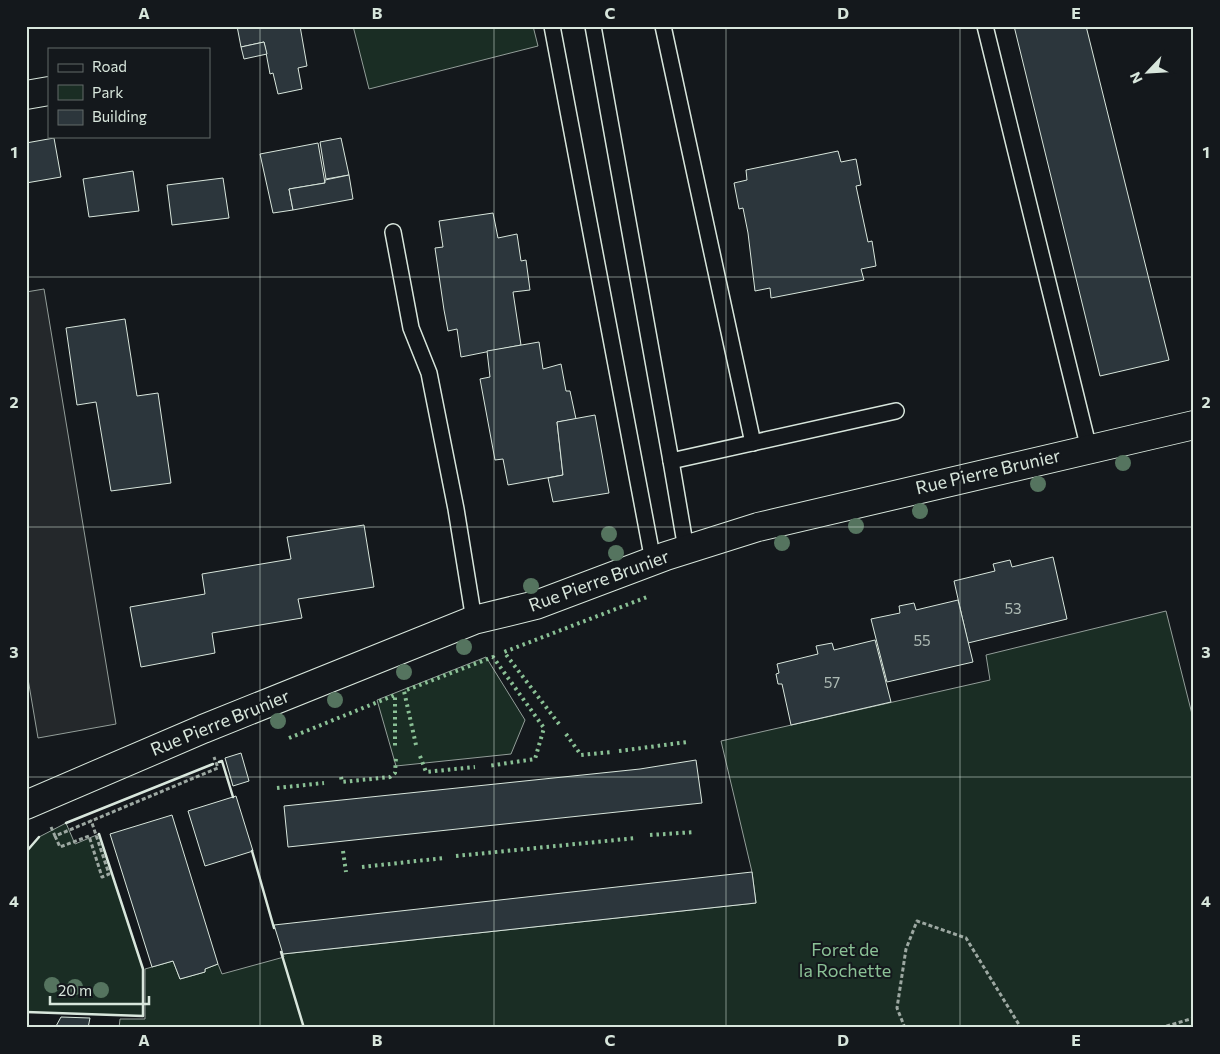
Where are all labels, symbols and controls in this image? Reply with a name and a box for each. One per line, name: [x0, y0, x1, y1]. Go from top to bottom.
text: A: [138, 3, 150, 22]
text: B: [372, 3, 383, 22]
text: C: [605, 3, 616, 22]
text: D: [837, 3, 849, 22]
text: E: [1071, 3, 1081, 22]
legend: [48, 48, 210, 138]
north arrow: [1122, 48, 1172, 98]
text: Road: [92, 57, 127, 75]
text: N: [1126, 69, 1146, 86]
text: Park: [92, 83, 123, 101]
text: Building: [92, 107, 147, 125]
text: 1: [10, 142, 18, 161]
text: 1: [1202, 142, 1210, 161]
text: 2: [9, 392, 19, 411]
text: 2: [1201, 392, 1211, 411]
street label: Rue Pierre Brunier: [913, 444, 1062, 498]
street label: Rue Pierre Brunier: [525, 544, 672, 616]
house number: 53: [1004, 599, 1022, 617]
house number: 55: [913, 631, 931, 649]
text: 3: [9, 642, 19, 661]
text: 3: [1201, 642, 1211, 661]
house number: 57: [824, 673, 840, 691]
street label: Rue Pierre Brunier: [147, 684, 292, 760]
text: 4: [9, 891, 19, 910]
text: 4: [1201, 891, 1211, 910]
park label: Foret de la Rochette: [799, 938, 891, 981]
scale bar: [50, 974, 149, 1006]
text: 20 m: [58, 981, 92, 999]
text: A: [138, 1030, 150, 1049]
text: B: [372, 1030, 383, 1049]
text: C: [605, 1030, 616, 1049]
text: D: [837, 1030, 849, 1049]
text: E: [1071, 1030, 1081, 1049]

